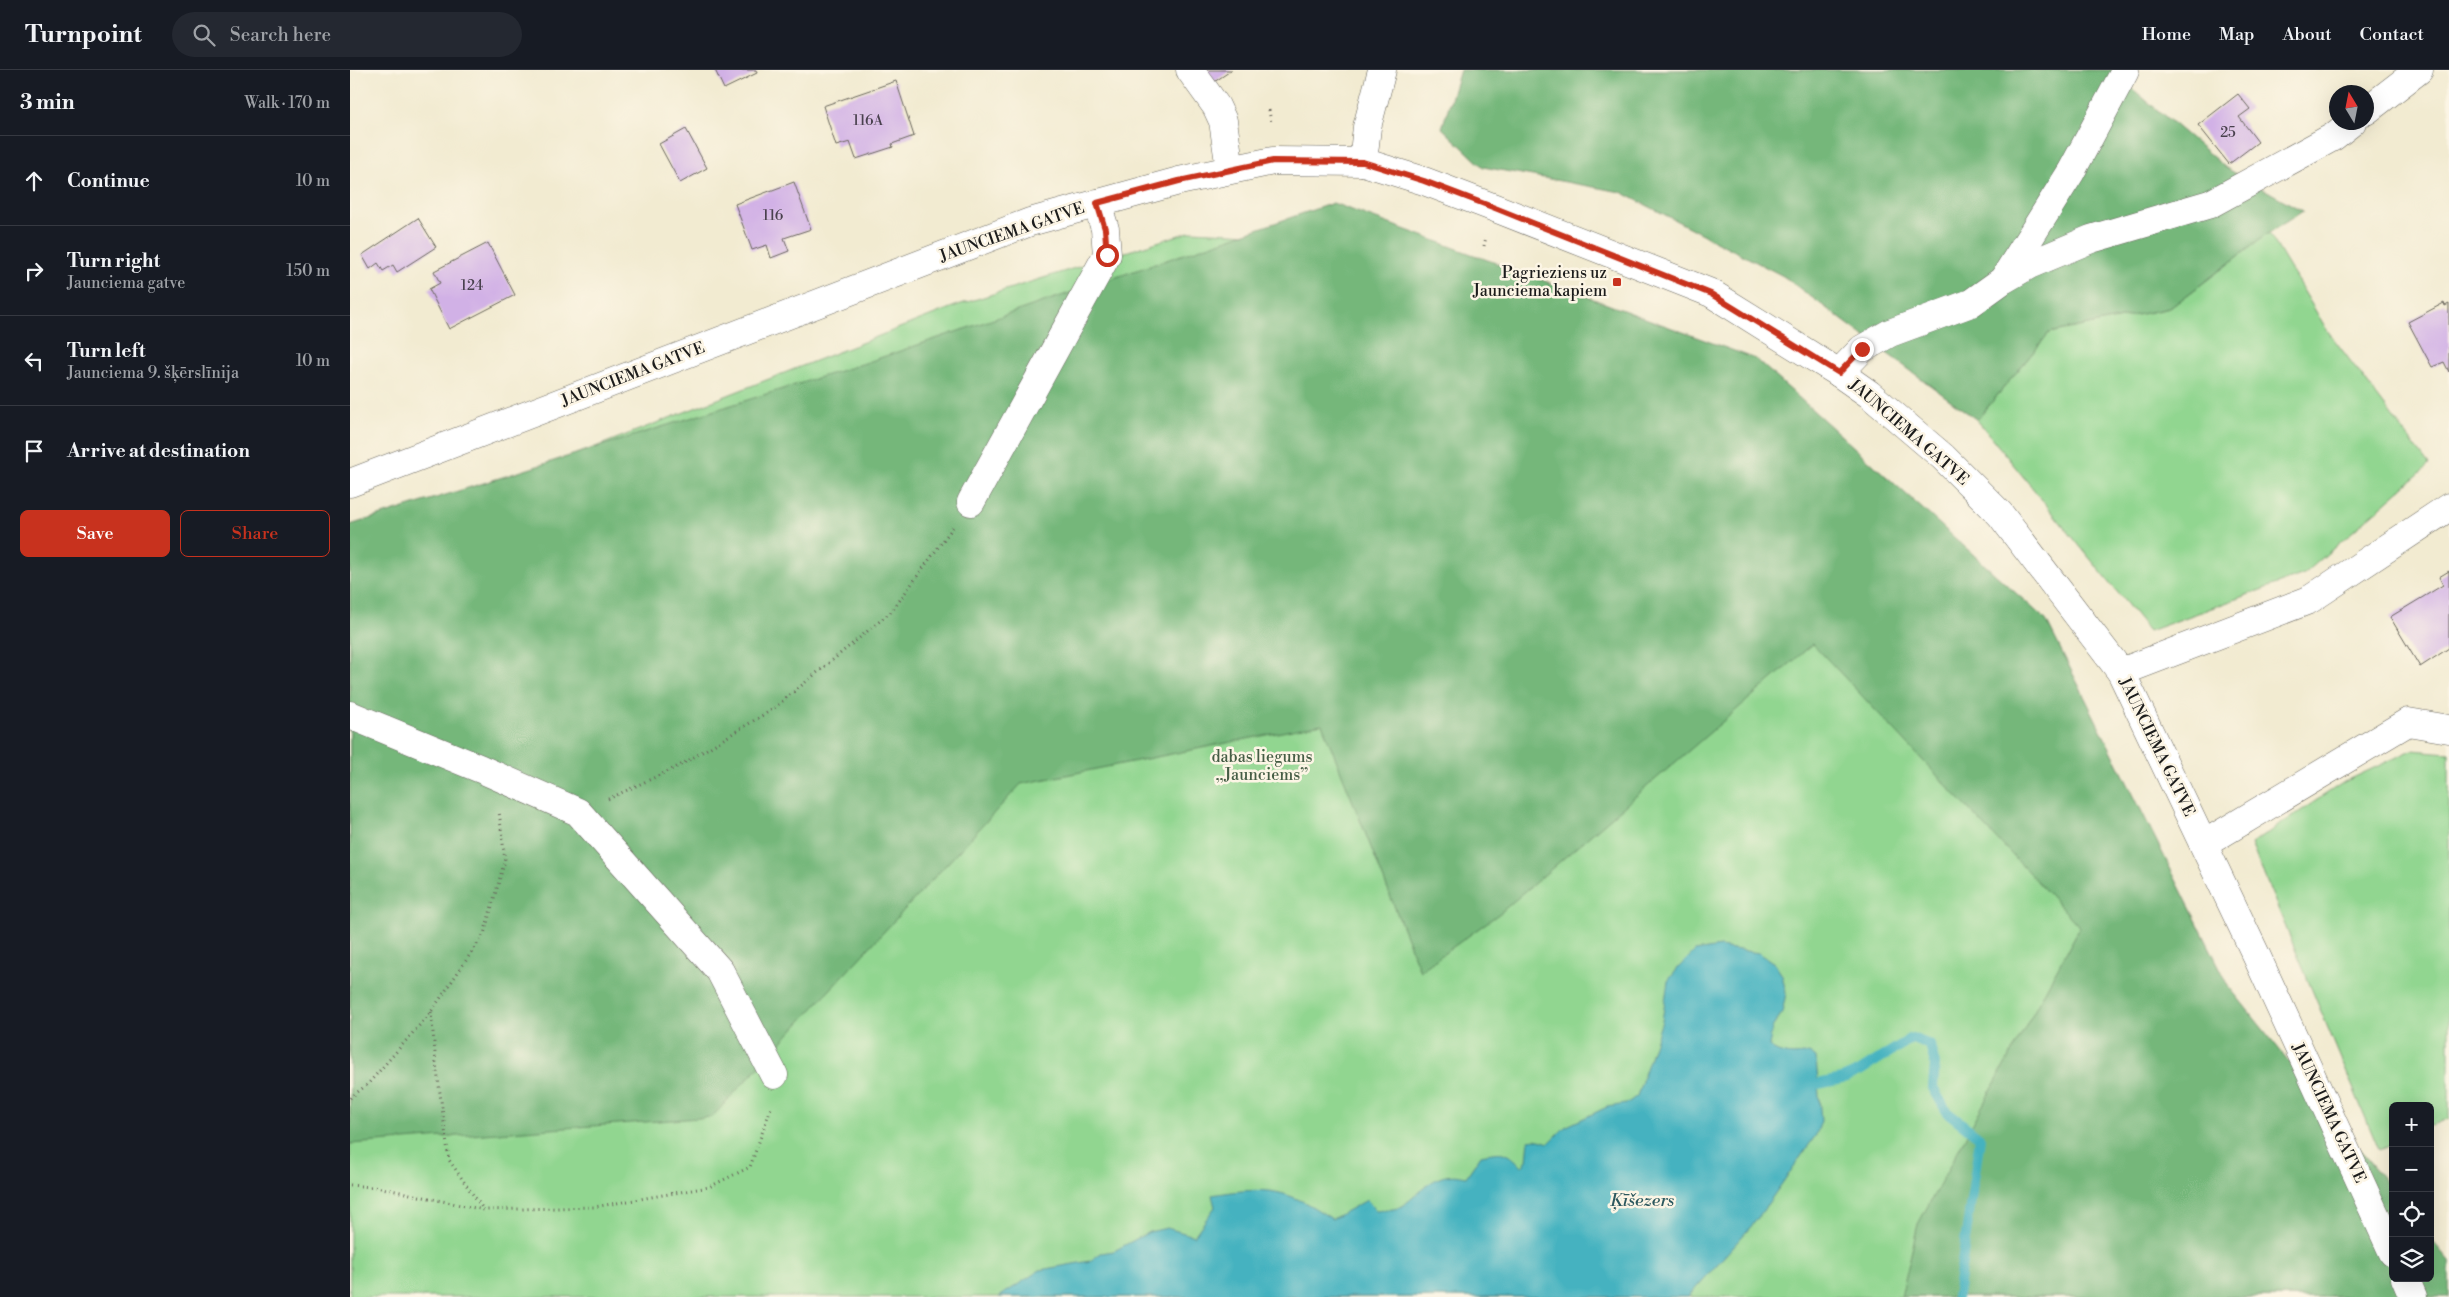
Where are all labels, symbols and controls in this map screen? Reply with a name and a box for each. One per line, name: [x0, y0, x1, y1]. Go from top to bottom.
search box: [172, 12, 522, 57]
text: Turnpoint: [25, 20, 142, 50]
icon: search: [190, 21, 218, 49]
text: Search here: [230, 23, 331, 47]
text: Home: [2142, 23, 2191, 46]
text: Map: [2219, 23, 2255, 46]
text: About: [2283, 23, 2332, 46]
text: Contact: [2360, 23, 2424, 46]
north arrow: [2329, 85, 2374, 130]
text: 3 min: [20, 90, 75, 116]
text: Walk · 170 m: [244, 93, 330, 113]
house number: 116A: [853, 112, 883, 130]
house number: 25: [2220, 124, 2236, 142]
icon: ahead: [20, 167, 48, 195]
text: Continue: [67, 169, 150, 193]
text: 10 m: [296, 171, 330, 191]
street label: JAUNCIEMA GATVE: [936, 198, 1087, 267]
house number: 116: [763, 207, 784, 225]
route start: [1096, 244, 1119, 267]
text: Turn right: [67, 249, 160, 273]
icon: right: [20, 257, 48, 285]
text: 150 m: [286, 261, 330, 281]
place label: Pagrieziens uz Jaunciema kapiem: [1472, 263, 1607, 301]
text: Jaunciema gatve: [67, 273, 185, 293]
marker: Pagrieziens uz Jaunciema kapiem: [1611, 276, 1623, 288]
house number: 124: [461, 277, 483, 295]
street label: JAUNCIEMA GATVE: [557, 337, 708, 411]
route end: [1851, 338, 1874, 361]
text: Turn left: [67, 339, 146, 363]
icon: left: [20, 347, 48, 375]
text: 10 m: [296, 351, 330, 371]
text: Jaunciema 9. šķērslīnija: [67, 363, 239, 383]
street label: JAUNCIEMA GATVE: [1844, 374, 1973, 489]
icon: arrive: [20, 437, 48, 465]
text: Arrive at destination: [67, 439, 250, 463]
button: Save: [20, 510, 170, 557]
button: Share: [180, 510, 330, 557]
street label: JAUNCIEMA GATVE: [2114, 673, 2199, 820]
park label: dabas liegums „Jaunciems”: [1211, 747, 1313, 785]
street label: JAUNCIEMA GATVE: [2287, 1039, 2370, 1186]
map controls: [2389, 1102, 2434, 1282]
button: +: [2389, 1102, 2434, 1147]
button: −: [2389, 1147, 2434, 1192]
water label: Ķīšezers: [1610, 1189, 1675, 1212]
button: locate: [2389, 1192, 2434, 1237]
button: layers: [2389, 1237, 2434, 1282]

